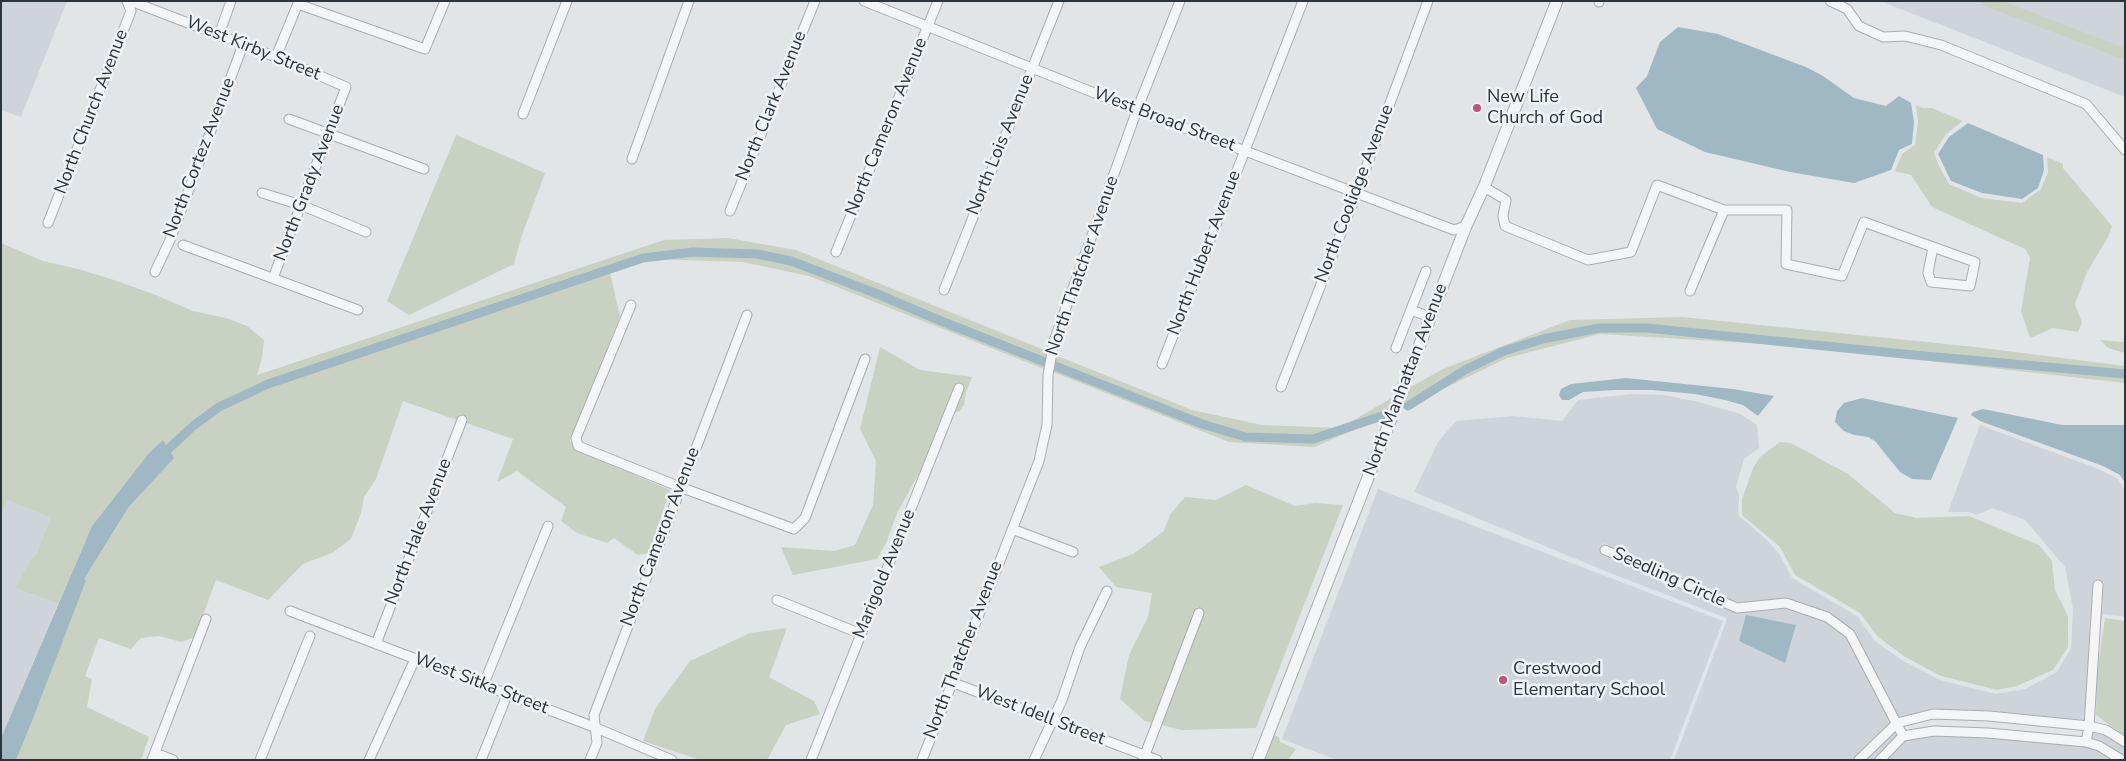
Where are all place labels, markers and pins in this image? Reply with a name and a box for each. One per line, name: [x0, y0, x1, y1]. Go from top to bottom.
place label: New Life Church of God: [1487, 87, 1603, 130]
marker: New Life Church of God: [1471, 102, 1483, 114]
place label: Crestwood Elementary School: [1513, 659, 1665, 702]
marker: Crestwood Elementary School: [1497, 674, 1509, 686]

